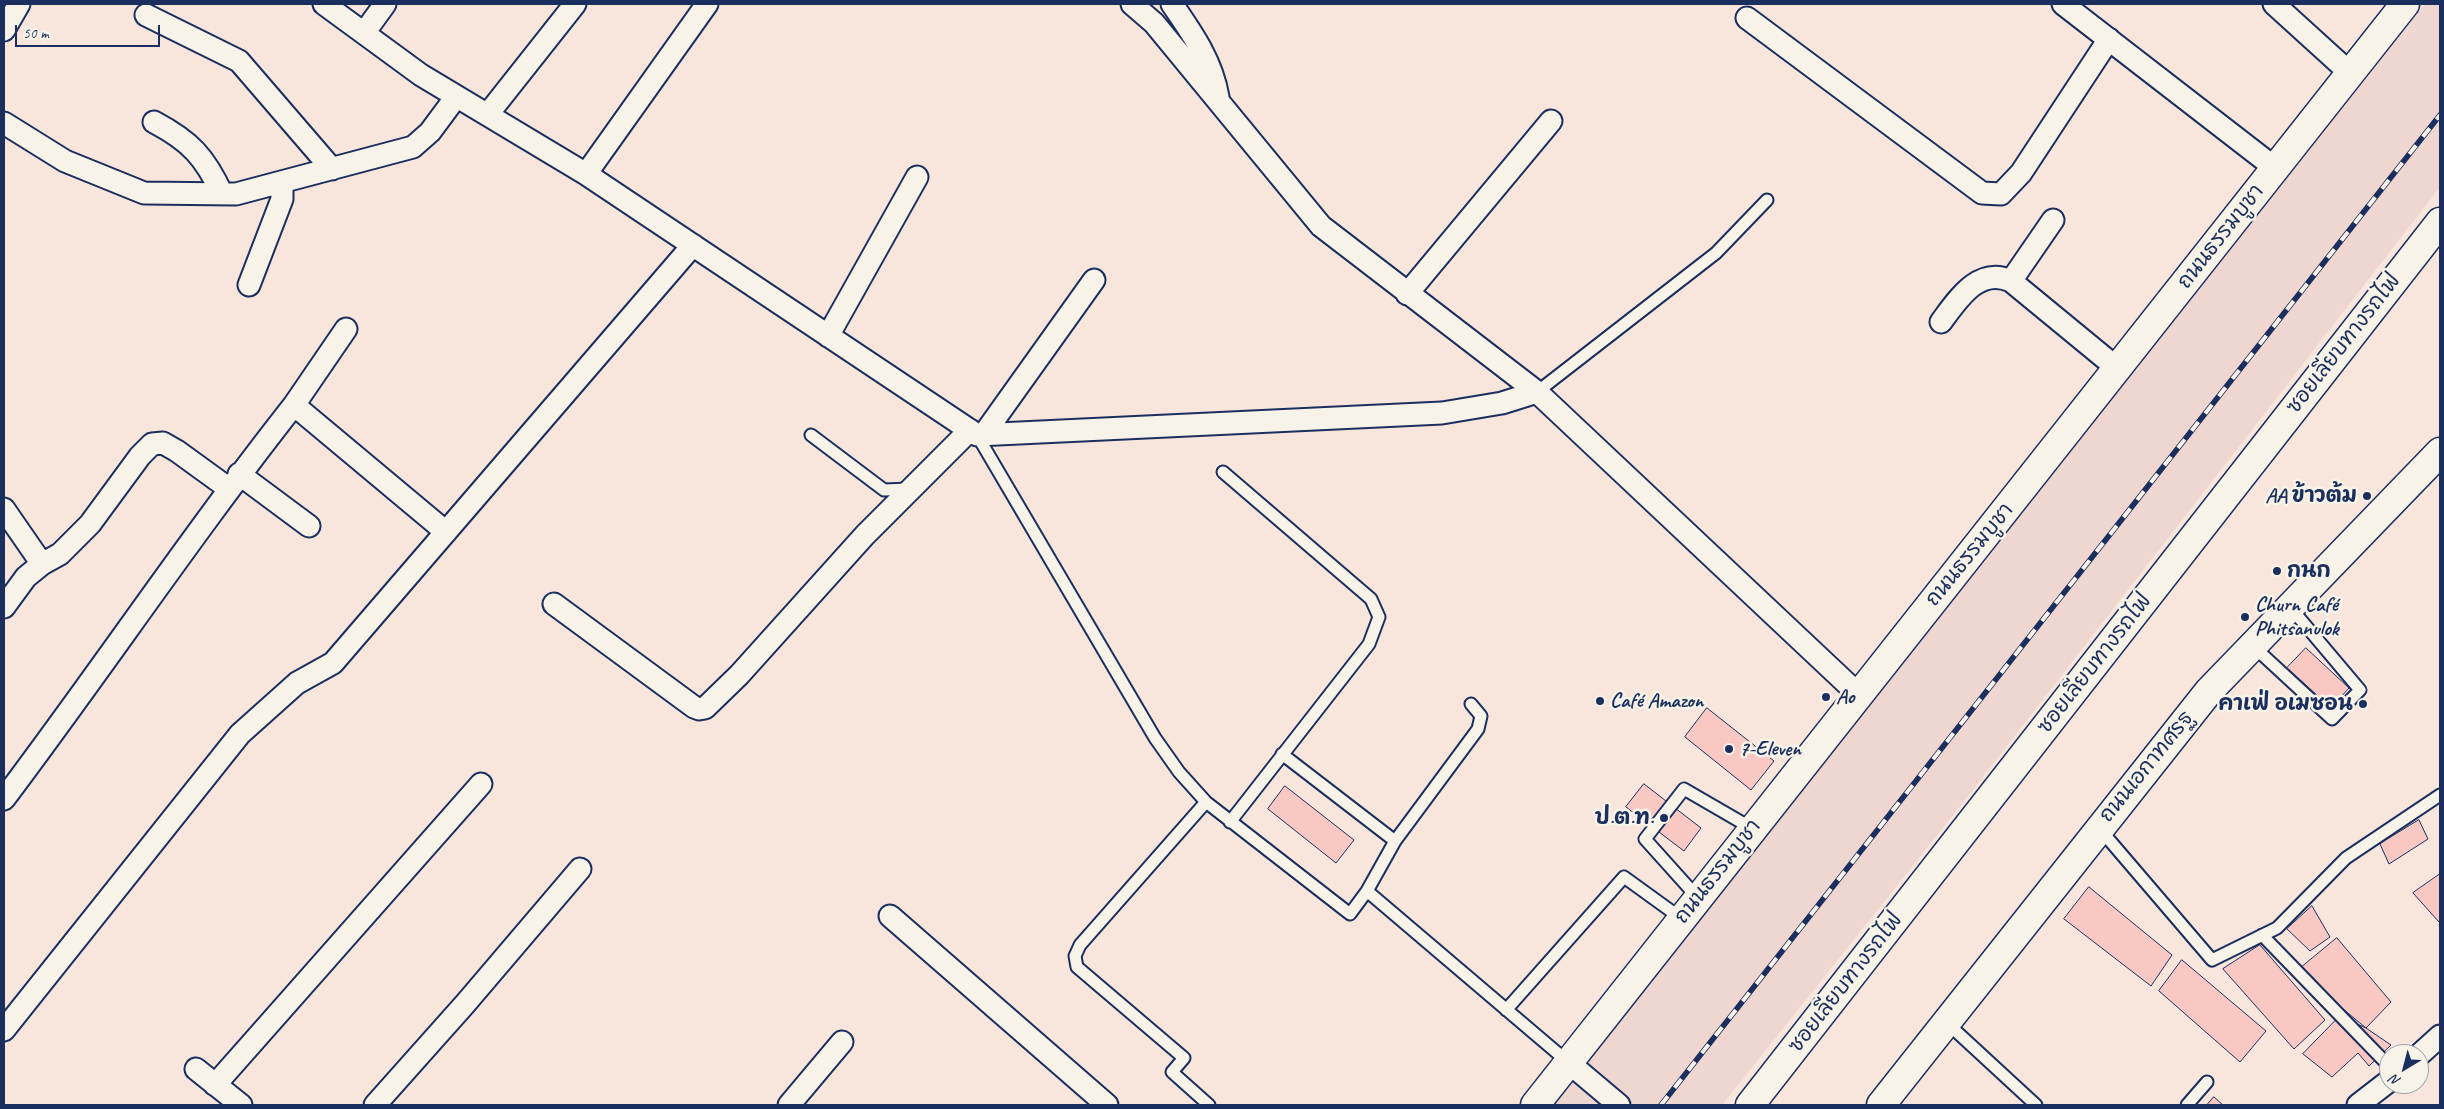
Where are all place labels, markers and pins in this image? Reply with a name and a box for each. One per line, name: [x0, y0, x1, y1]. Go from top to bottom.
place label: AA ข้าวต้ม: [2265, 483, 2357, 509]
marker: AA ข้าวต้ม: [2361, 490, 2373, 502]
place label: กนก: [2287, 558, 2331, 584]
marker: กนก: [2271, 565, 2283, 577]
place label: Churn Café Phitsanulok: [2255, 592, 2339, 642]
marker: Churn Café Phitsanulok: [2239, 611, 2251, 623]
place label: Ao: [1836, 684, 1854, 710]
place label: Café Amazon: [1610, 688, 1703, 714]
marker: Ao: [1820, 691, 1832, 703]
place label: คาเฟ่ อเมซอน: [2218, 691, 2353, 717]
marker: Café Amazon: [1594, 695, 1606, 707]
marker: คาเฟ่ อเมซอน: [2357, 698, 2369, 710]
place label: 7-Eleven: [1739, 736, 1801, 762]
marker: 7-Eleven: [1723, 743, 1735, 755]
place label: ป.ต.ท.: [1595, 805, 1654, 831]
marker: ป.ต.ท.: [1658, 812, 1670, 824]

